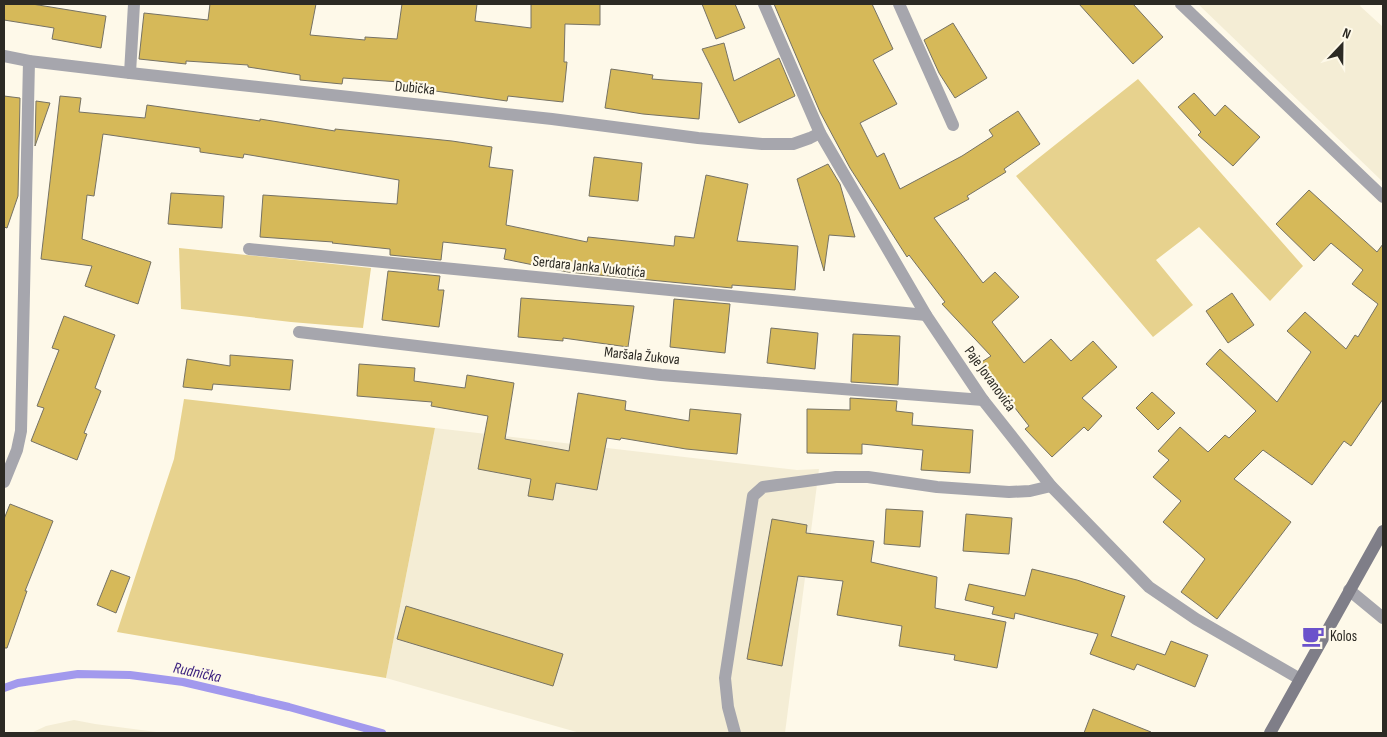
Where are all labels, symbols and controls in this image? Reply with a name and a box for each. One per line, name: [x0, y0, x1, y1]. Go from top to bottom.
north arrow: [1317, 20, 1367, 70]
text: N: [1340, 24, 1353, 43]
street label: Dubička: [394, 76, 436, 100]
street label: Serdara Janka Vukotića: [532, 252, 647, 282]
street label: Maršala Žukova: [603, 343, 681, 369]
street label: Paje Jovanovića: [960, 343, 1020, 416]
cafe icon: Kolos: [1300, 623, 1326, 649]
place label: Kolos: [1330, 627, 1357, 646]
water label: Rudnička: [171, 659, 223, 687]

